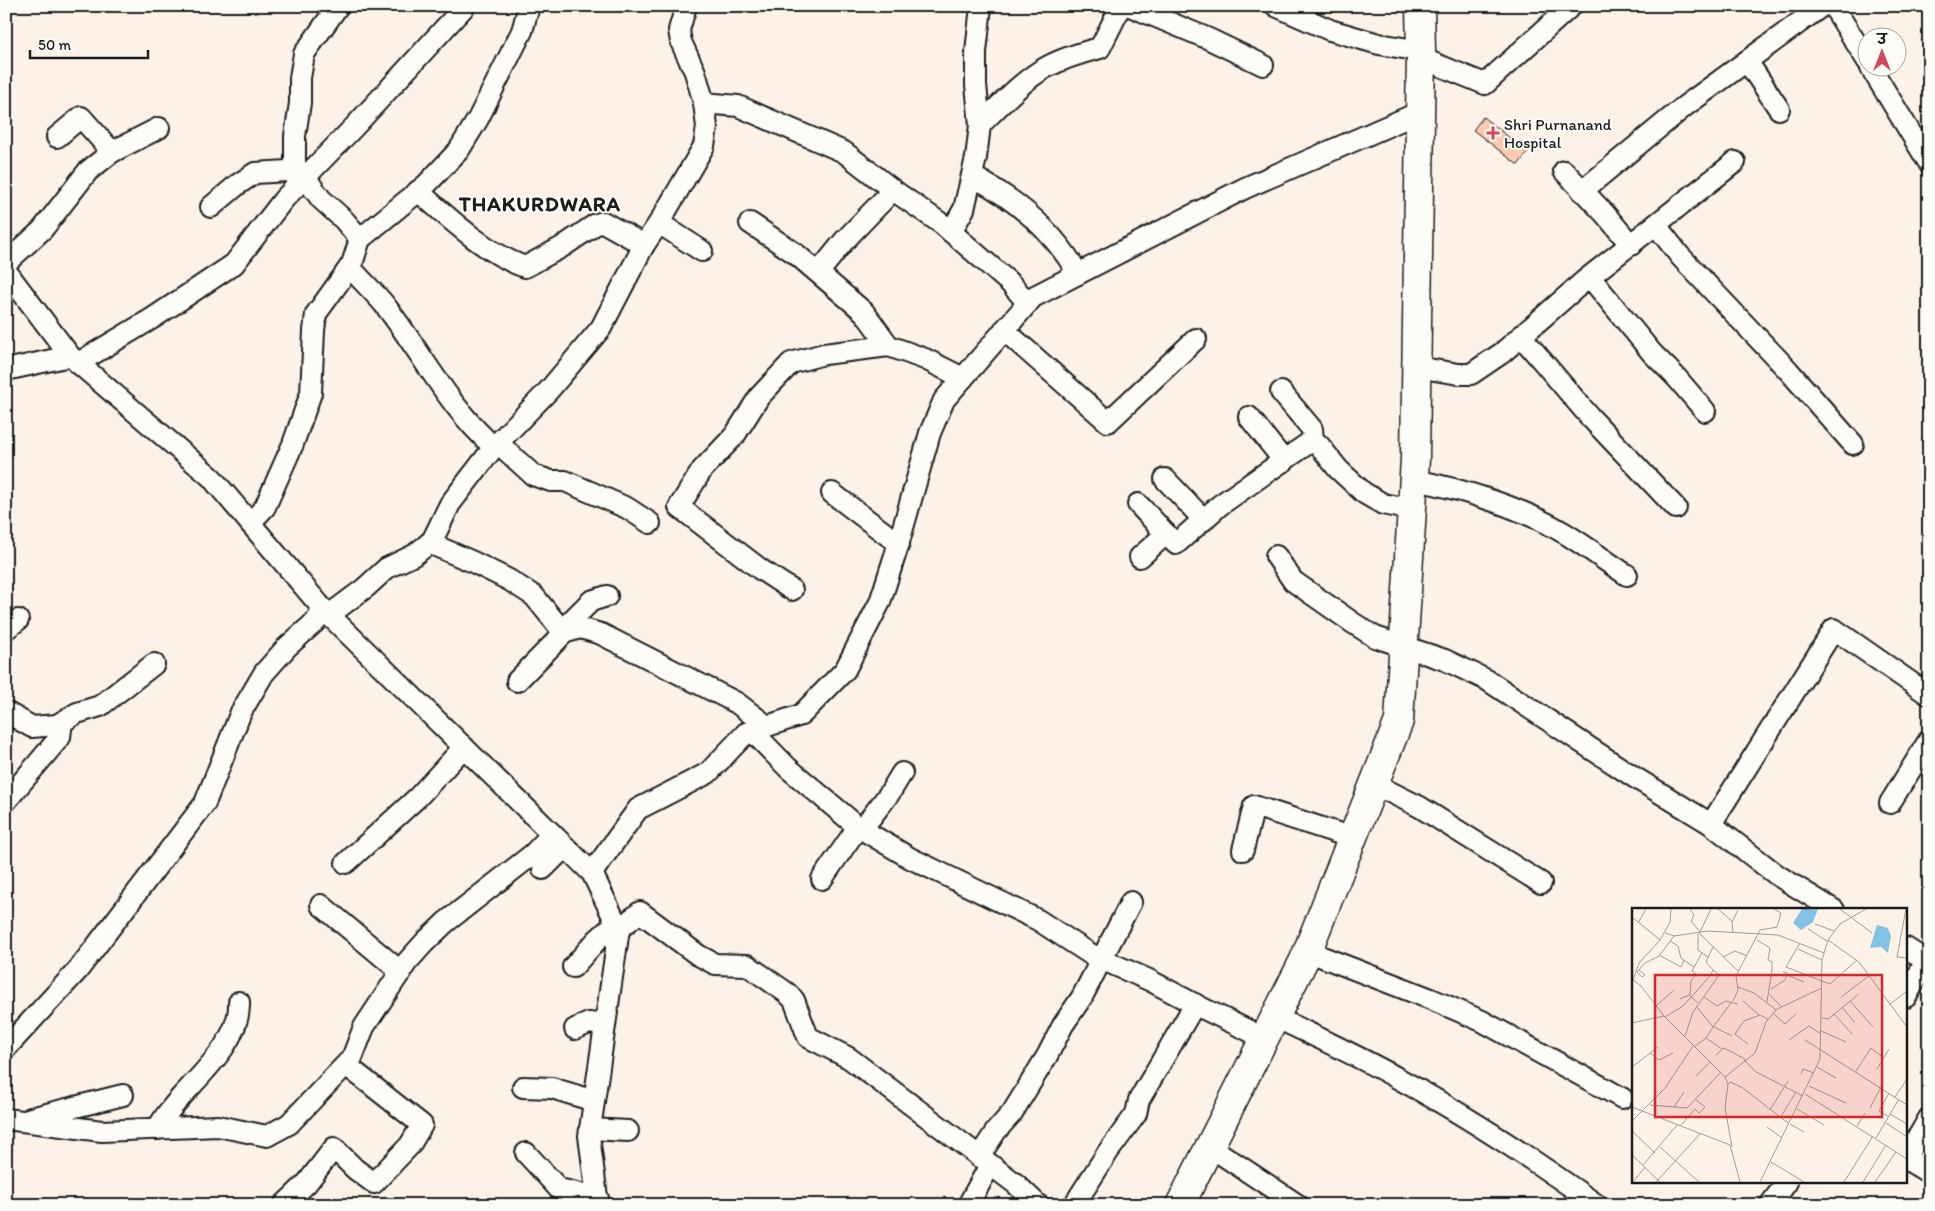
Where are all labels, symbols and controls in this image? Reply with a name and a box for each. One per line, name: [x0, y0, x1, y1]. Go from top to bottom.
scale bar: [30, 28, 148, 60]
north arrow: [1858, 28, 1908, 78]
text: उ: [1875, 31, 1888, 48]
text: 50 m: [38, 36, 71, 54]
place label: Shri Purnanand Hospital: [1504, 115, 1612, 152]
marker: Shri Purnanand Hospital: [1486, 126, 1500, 140]
district label: THAKURDWARA: [458, 191, 621, 216]
inset map: [1632, 908, 1908, 1184]

